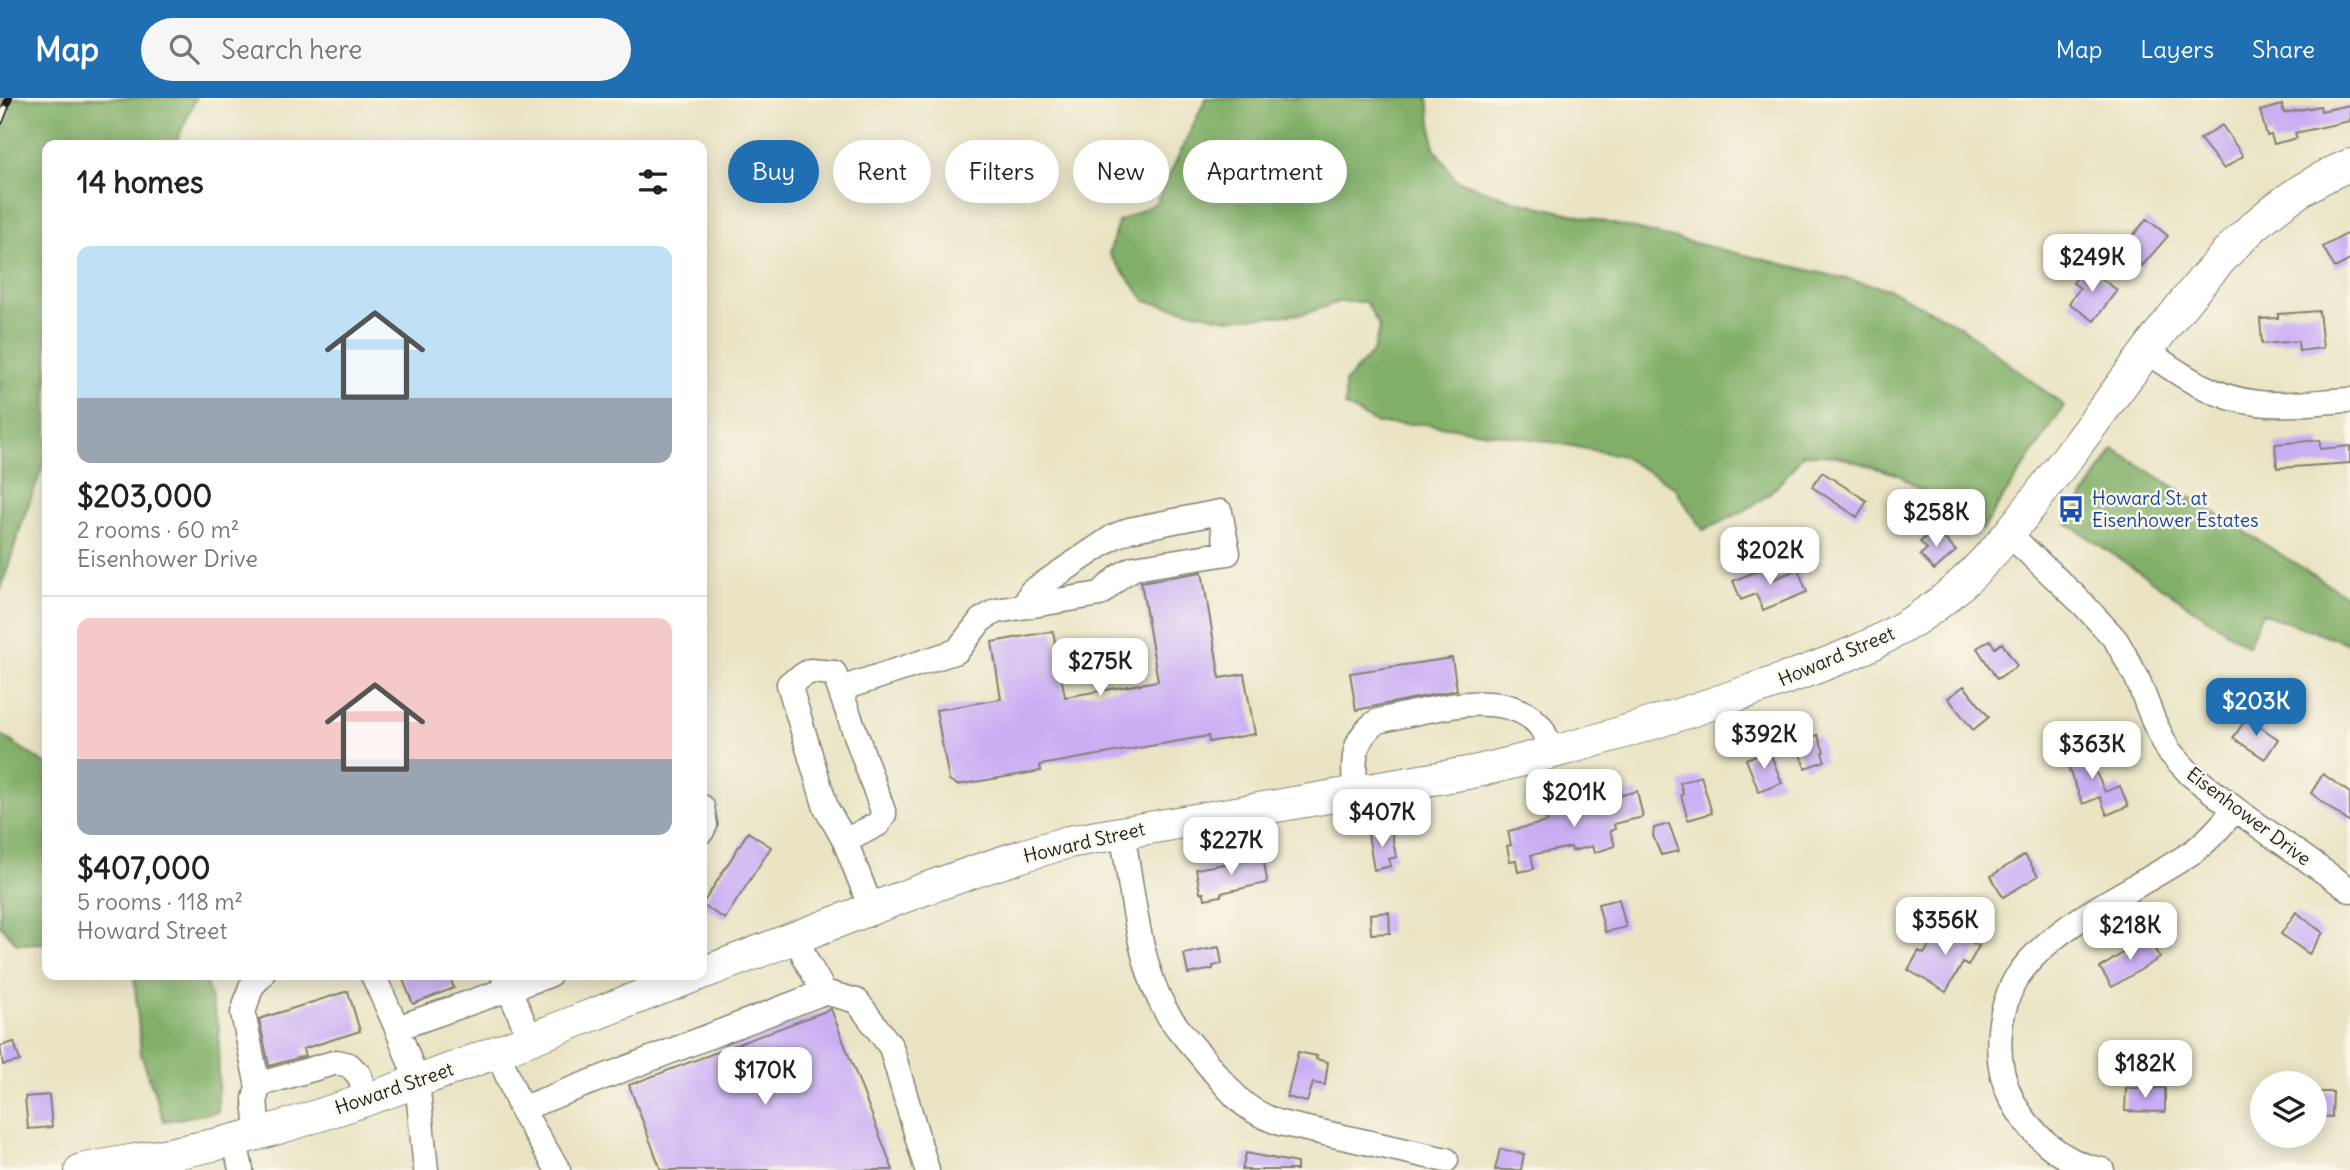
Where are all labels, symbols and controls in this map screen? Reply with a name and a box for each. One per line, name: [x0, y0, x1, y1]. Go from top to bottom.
search box: [141, 18, 631, 81]
text: Map: [35, 28, 99, 70]
icon: search: [165, 30, 203, 68]
text: Search here: [221, 33, 362, 66]
text: Map: [2056, 34, 2102, 64]
text: Layers: [2140, 34, 2214, 64]
text: Share: [2252, 34, 2315, 64]
chip: Buy: [728, 140, 819, 203]
chip: Rent: [833, 140, 931, 203]
chip: Filters: [945, 140, 1059, 203]
chip: New: [1073, 140, 1169, 203]
chip: Apartment: [1183, 140, 1347, 203]
text: 14 homes: [77, 163, 204, 201]
icon: filters: [634, 163, 672, 201]
pin: $249K: [2043, 234, 2141, 294]
text: $249K: [2059, 242, 2125, 271]
icon: home: [312, 292, 438, 418]
text: $203,000: [77, 477, 212, 515]
place label: Howard St. at Eisenhower Estates: [2092, 486, 2259, 532]
pin: $258K: [1887, 490, 1985, 549]
bus stop icon: Howard St. at Eisenhower Estates: [2056, 494, 2086, 524]
text: $258K: [1903, 497, 1969, 526]
text: 2 rooms · 60 m²: [77, 515, 239, 544]
pin: $202K: [1721, 528, 1819, 587]
text: $202K: [1736, 535, 1804, 564]
text: Eisenhower Drive: [77, 544, 258, 573]
street label: Howard Street: [1774, 621, 1898, 691]
pin: $275K: [1051, 638, 1149, 698]
text: $275K: [1068, 646, 1132, 675]
icon: home: [312, 664, 438, 790]
pin: $203K: [2207, 678, 2305, 738]
text: $203K: [2222, 686, 2290, 715]
pin: $392K: [1715, 712, 1813, 771]
text: $392K: [1731, 719, 1797, 748]
pin: $363K: [2043, 722, 2141, 781]
text: $363K: [2059, 729, 2125, 758]
street label: Eisenhower Drive: [2182, 761, 2316, 871]
pin: $201K: [1525, 770, 1623, 829]
text: $201K: [1542, 777, 1606, 806]
pin: $407K: [1333, 790, 1431, 849]
text: $407K: [1349, 797, 1415, 826]
street label: Howard Street: [1021, 816, 1147, 868]
pin: $227K: [1182, 818, 1280, 877]
text: $227K: [1199, 825, 1263, 854]
text: $407,000: [77, 849, 211, 887]
text: 5 rooms · 118 m²: [77, 887, 243, 916]
pin: $356K: [1896, 898, 1994, 957]
pin: $218K: [2081, 902, 2179, 962]
text: $356K: [1912, 905, 1978, 934]
text: $218K: [2099, 910, 2161, 939]
text: Howard Street: [77, 916, 227, 945]
pin: $182K: [2096, 1040, 2194, 1100]
pin: $170K: [716, 1048, 814, 1107]
text: $182K: [2114, 1048, 2176, 1077]
text: $170K: [734, 1055, 796, 1084]
street label: Howard Street: [331, 1056, 457, 1120]
map controls: [2250, 1071, 2327, 1148]
button: layers: [2250, 1071, 2327, 1148]

